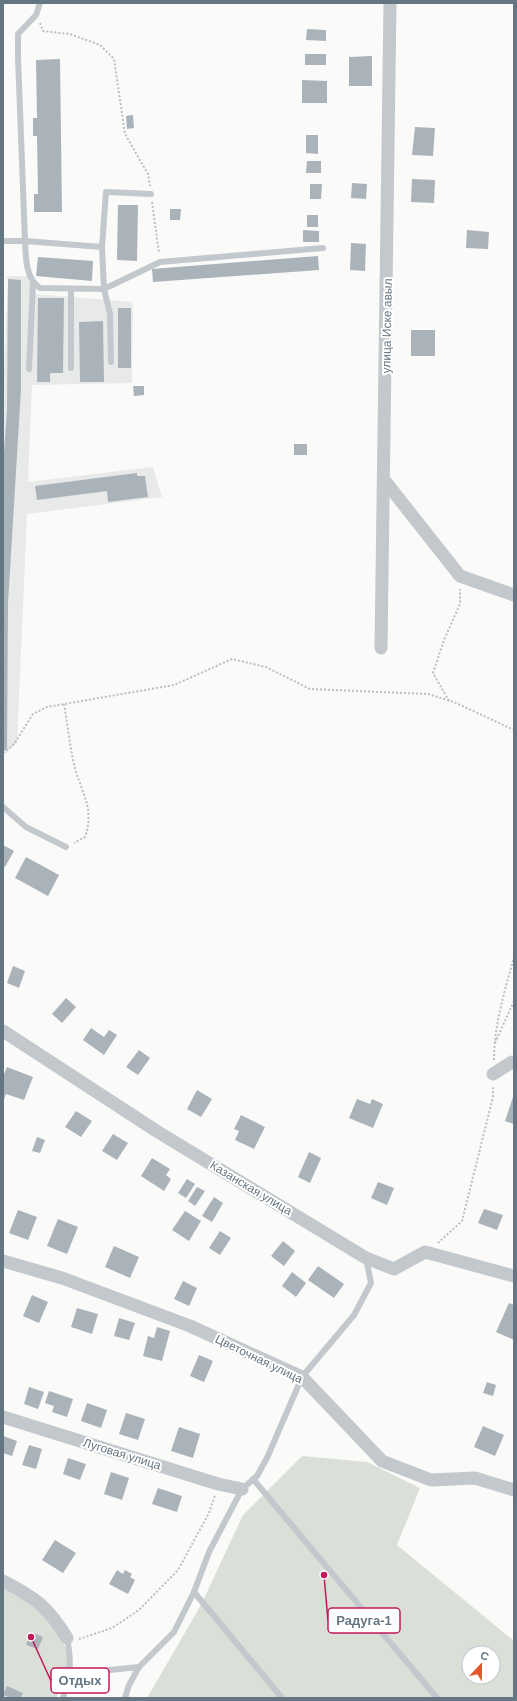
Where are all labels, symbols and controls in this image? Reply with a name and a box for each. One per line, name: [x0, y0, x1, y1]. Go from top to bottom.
street label: улица Иске авыл: [379, 278, 395, 374]
street label: Казанская улица: [207, 1158, 295, 1218]
street label: Цветочная улица: [213, 1332, 305, 1386]
street label: Луговая улица: [81, 1436, 163, 1473]
callout: Радуга-1: [328, 1608, 400, 1633]
text: Радуга-1: [336, 1613, 392, 1628]
north arrow: [461, 1645, 501, 1685]
text: С: [479, 1649, 491, 1663]
callout: Отдых: [51, 1668, 109, 1693]
text: Отдых: [59, 1673, 102, 1688]

